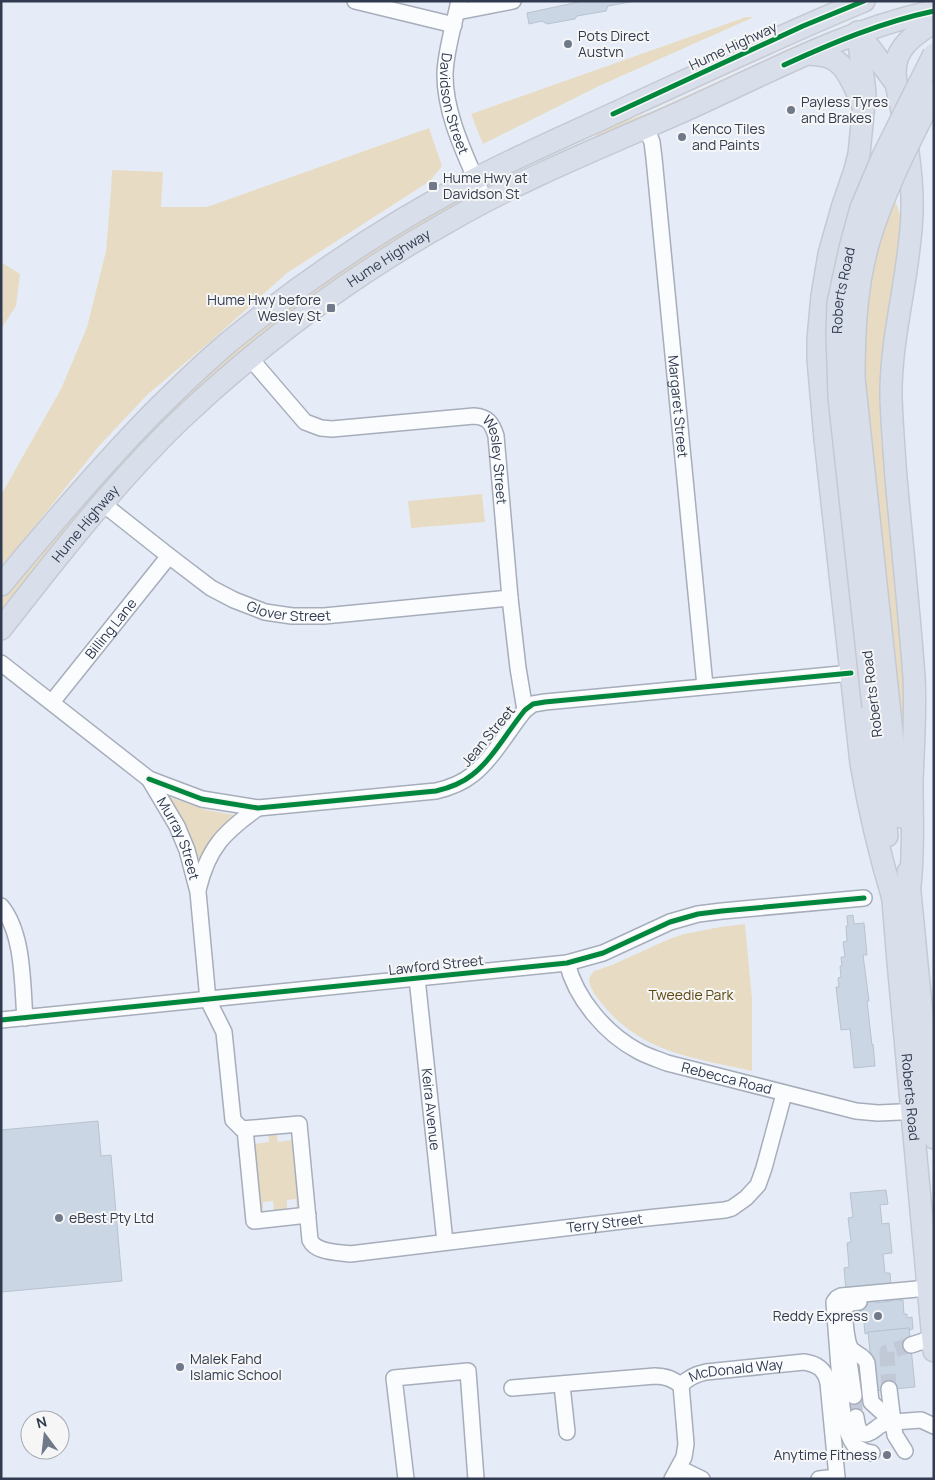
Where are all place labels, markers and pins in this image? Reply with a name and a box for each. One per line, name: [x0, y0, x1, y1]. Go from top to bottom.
place label: Pots Direct Austvn: [578, 26, 650, 61]
marker: Pots Direct Austvn: [562, 38, 574, 50]
place label: Payless Tyres and Brakes: [801, 92, 888, 127]
marker: Payless Tyres and Brakes: [785, 104, 797, 116]
place label: Kenco Tiles and Paints: [692, 119, 765, 154]
marker: Kenco Tiles and Paints: [676, 131, 688, 143]
place label: Hume Hwy at Davidson St: [443, 168, 528, 203]
marker: Hume Hwy at Davidson St: [427, 180, 439, 192]
place label: Hume Hwy before Wesley St: [207, 290, 321, 325]
marker: Hume Hwy before Wesley St: [325, 302, 337, 314]
place label: eBest Pty Ltd: [69, 1208, 154, 1227]
marker: eBest Pty Ltd: [53, 1212, 65, 1224]
place label: Reddy Express: [773, 1306, 868, 1325]
marker: Reddy Express: [872, 1310, 884, 1322]
place label: Malek Fahd Islamic School: [190, 1349, 282, 1384]
marker: Malek Fahd Islamic School: [174, 1361, 186, 1373]
place label: Anytime Fitness: [773, 1445, 877, 1464]
marker: Anytime Fitness: [881, 1449, 893, 1461]

